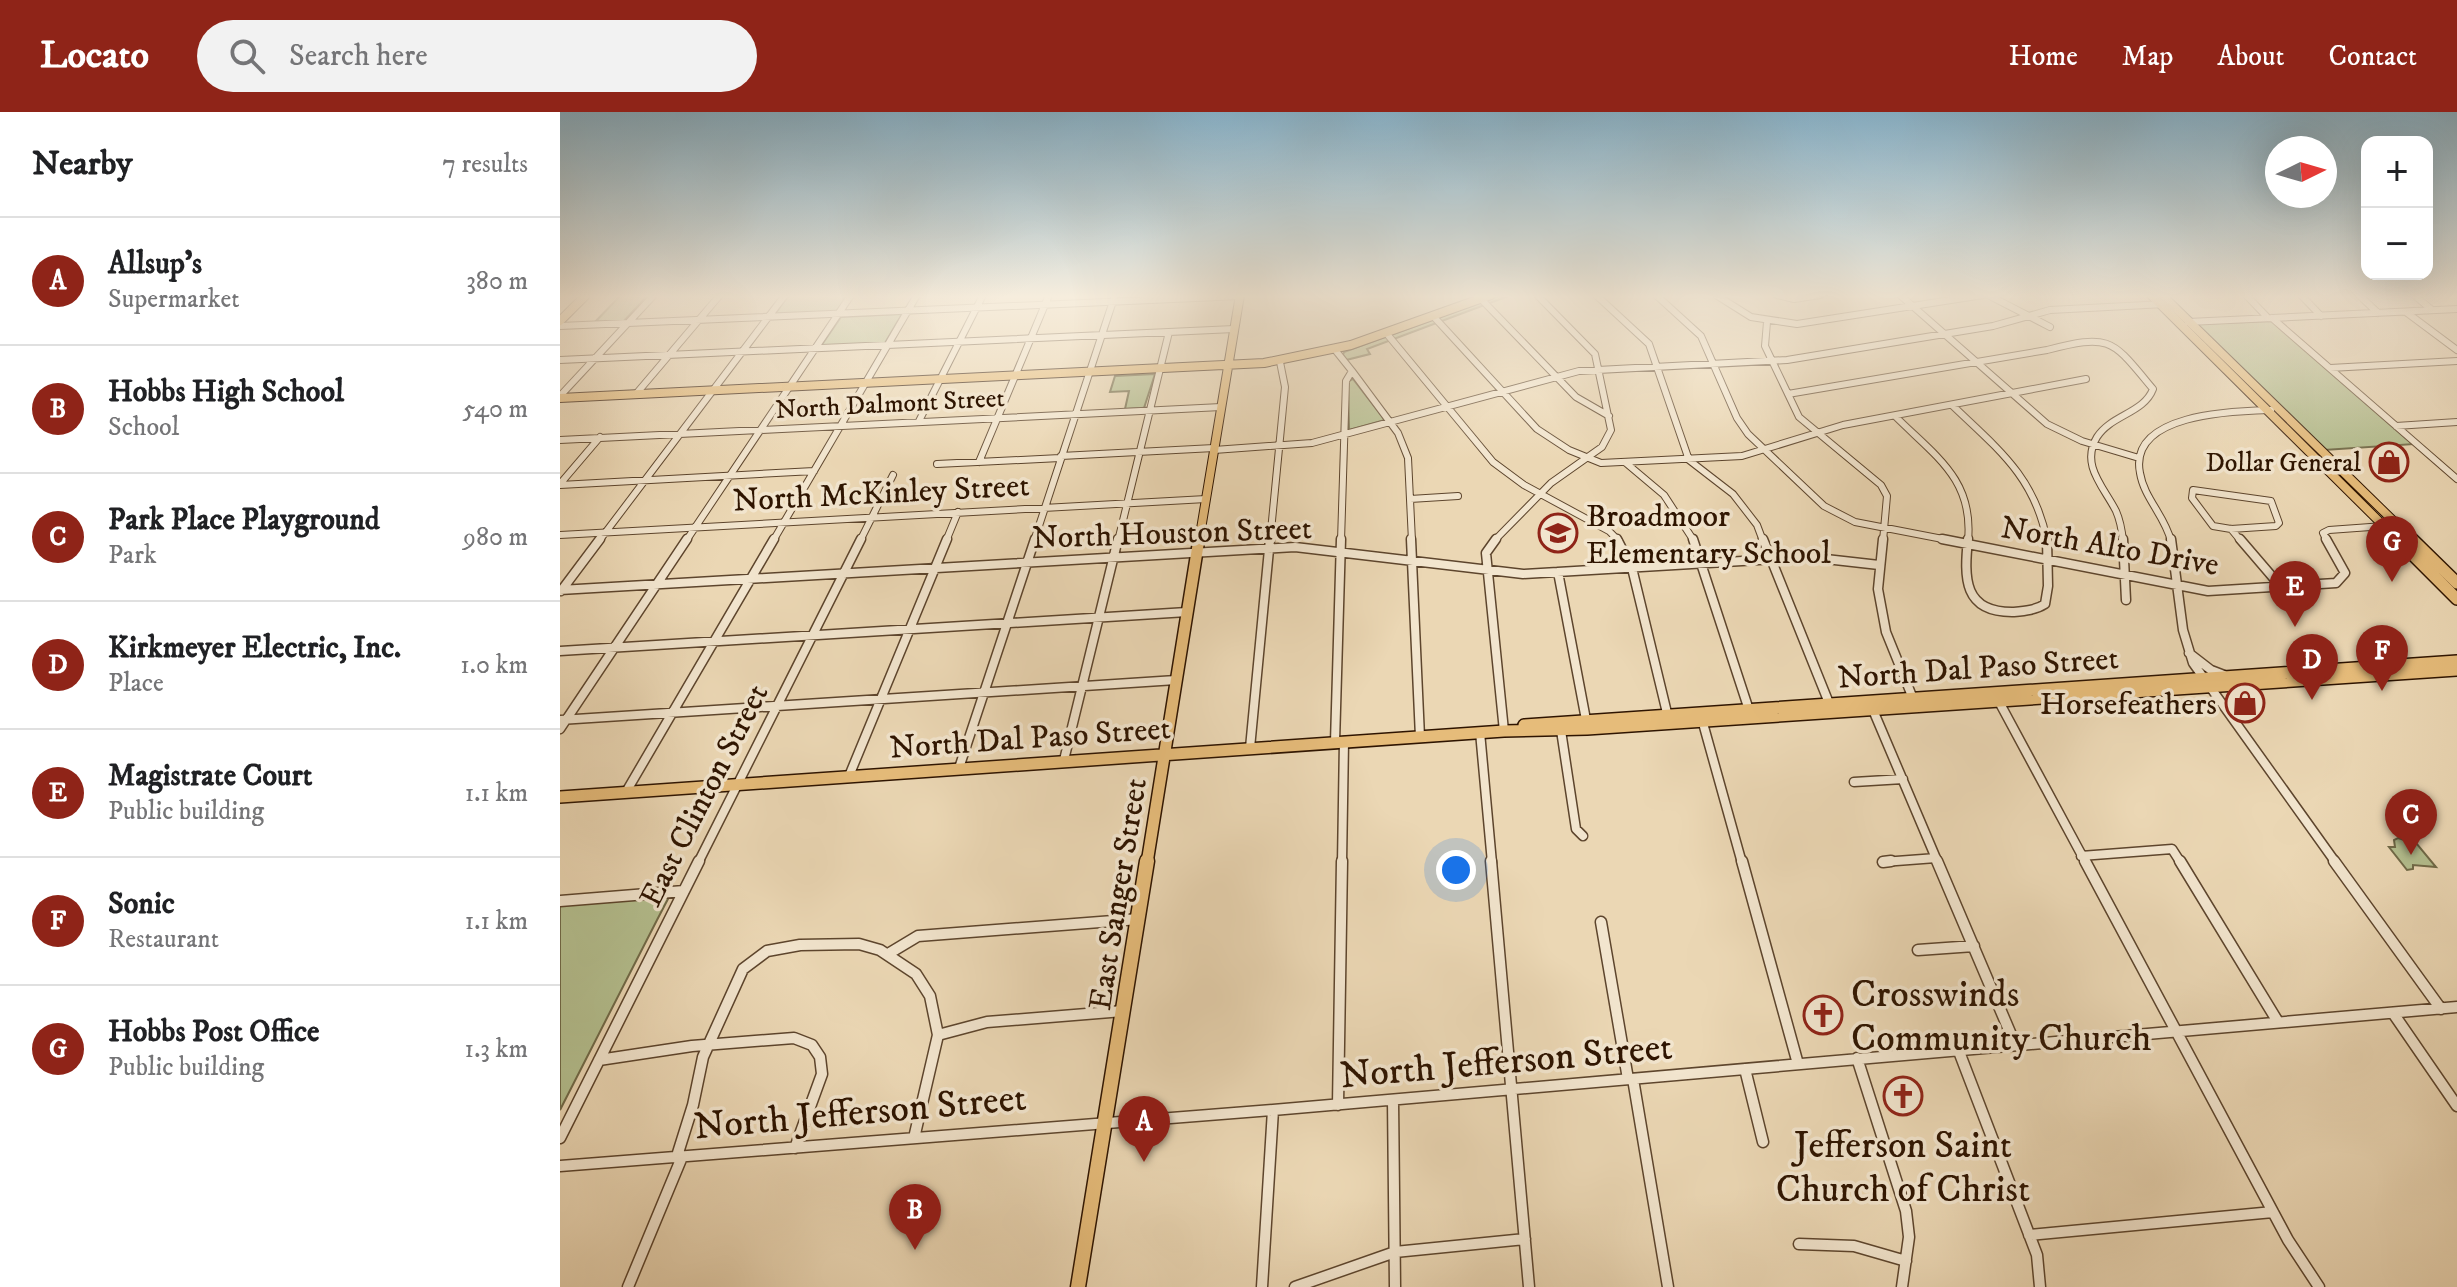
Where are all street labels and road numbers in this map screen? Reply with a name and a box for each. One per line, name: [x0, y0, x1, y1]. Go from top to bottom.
street label: North Dalmont Street: [775, 382, 1006, 427]
street label: North McKinley Street: [732, 466, 1031, 522]
street label: North Alto Drive: [1998, 508, 2222, 586]
street label: North Houston Street: [1031, 509, 1313, 559]
street label: North Dal Paso Street: [1836, 639, 2120, 699]
street label: East Clinton Street: [631, 678, 778, 914]
street label: North Dal Paso Street: [888, 709, 1172, 769]
street label: East Sanger Street: [1081, 775, 1157, 1013]
street label: North Jefferson Street: [1338, 1024, 1674, 1100]
street label: North Jefferson Street: [692, 1075, 1028, 1151]

